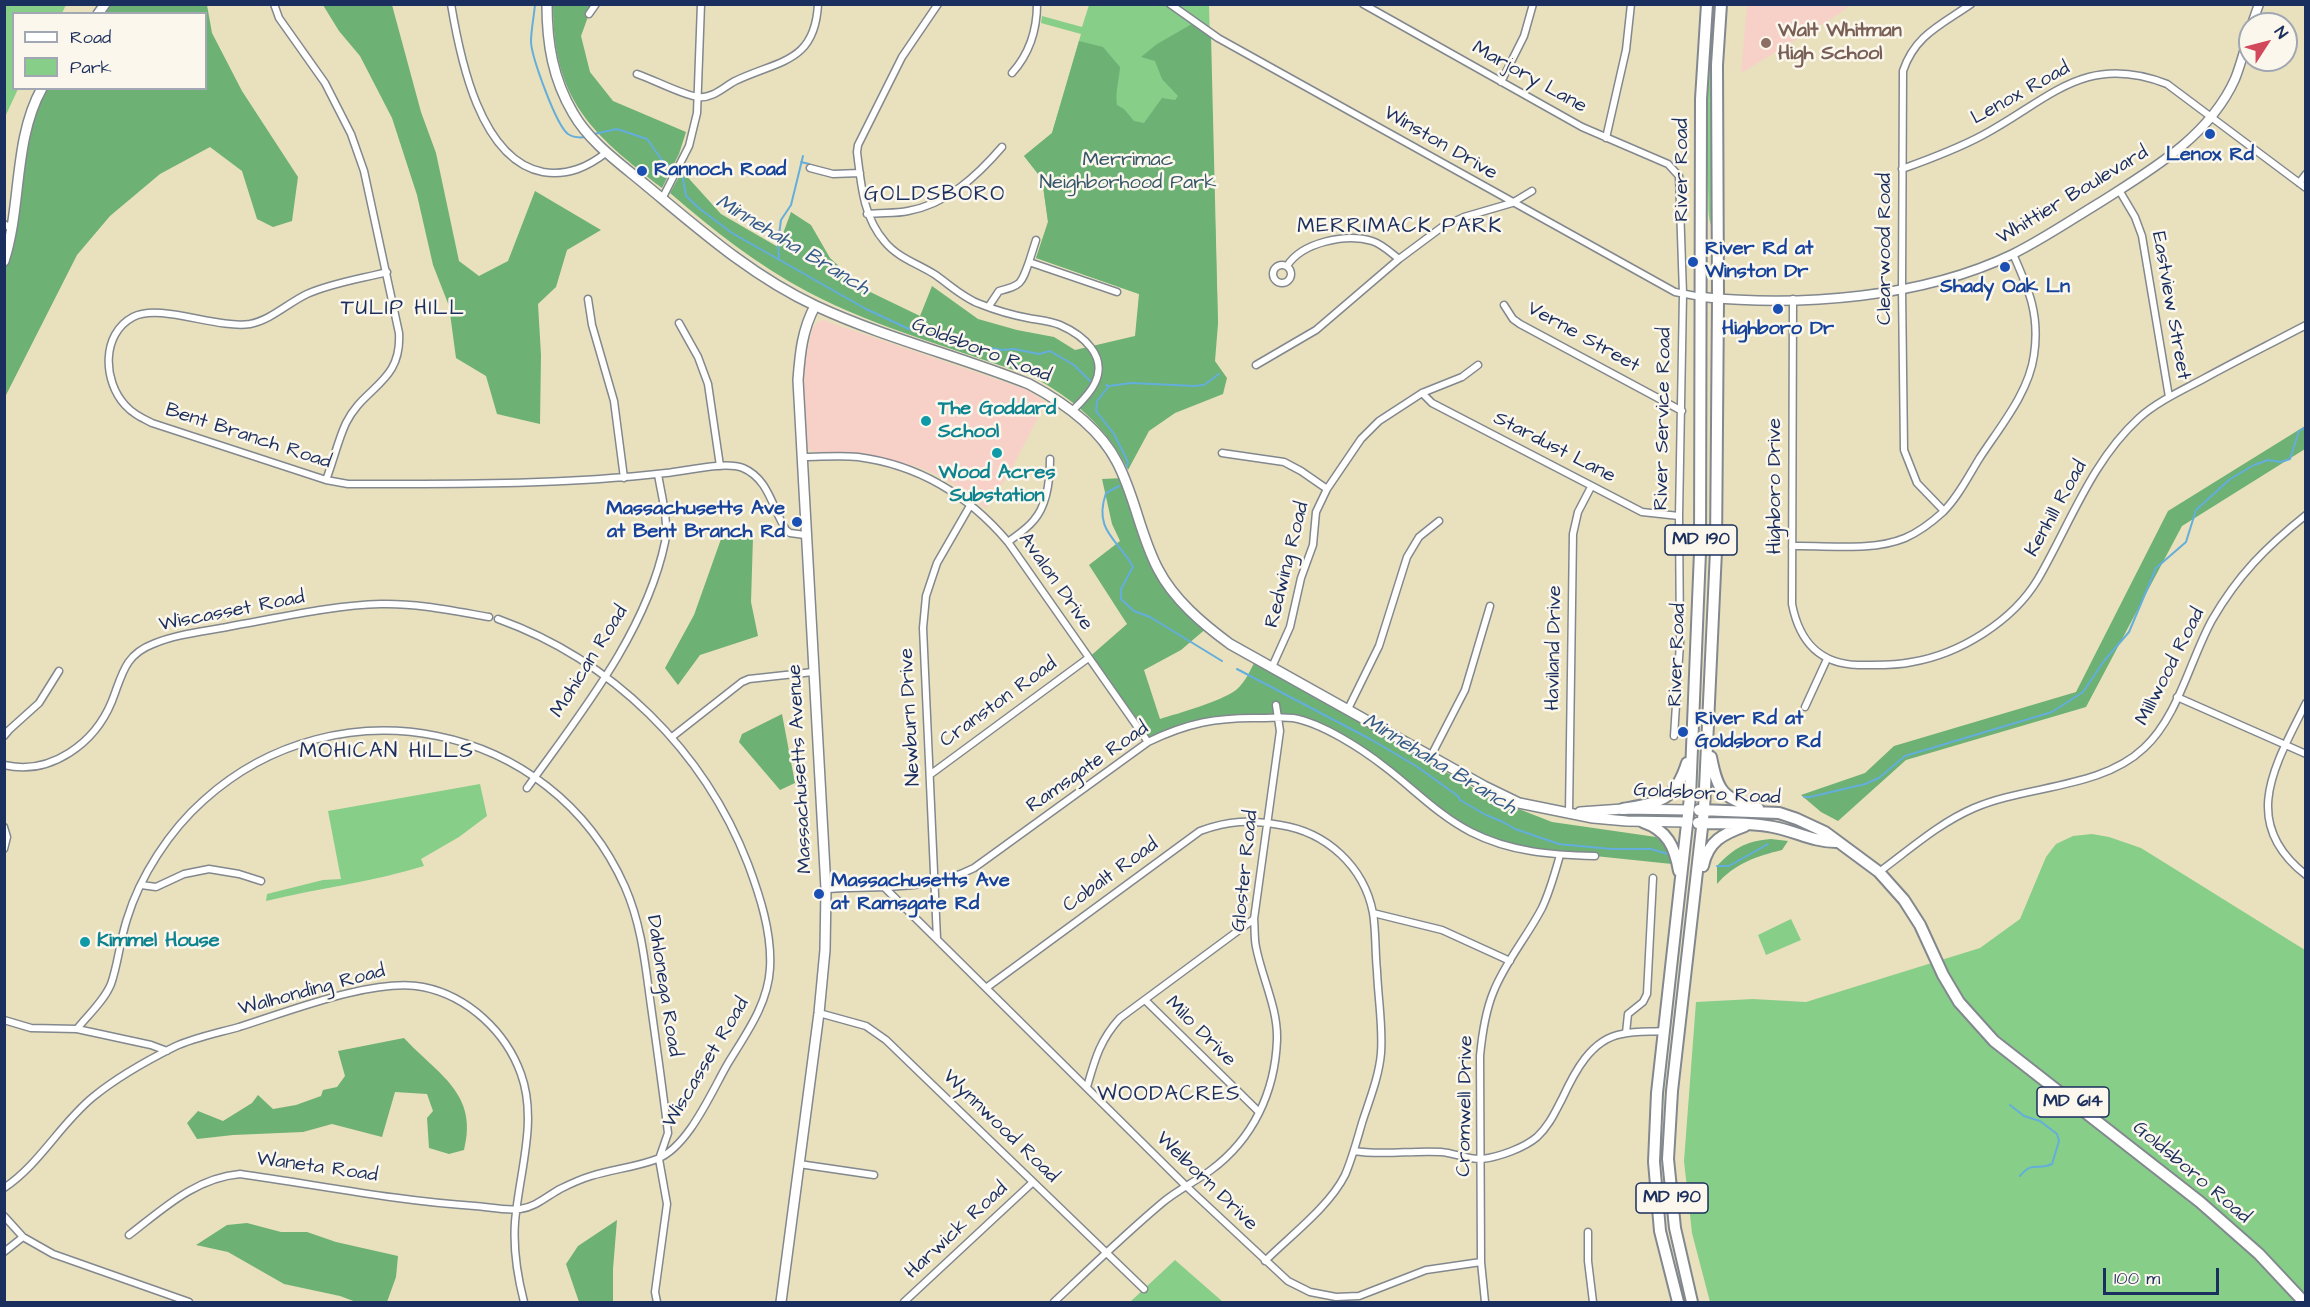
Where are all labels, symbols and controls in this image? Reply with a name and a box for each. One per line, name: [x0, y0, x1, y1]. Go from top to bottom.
legend: [12, 12, 207, 90]
north arrow: [2238, 12, 2298, 72]
place label: Walt Whitman High School: [1778, 20, 1902, 67]
text: N: [2269, 22, 2293, 43]
text: Road: [70, 25, 111, 50]
marker: Walt Whitman High School: [1759, 36, 1773, 50]
street label: Marjory Lane: [1467, 37, 1591, 119]
text: Park: [70, 55, 112, 80]
street label: Lenox Road: [1967, 57, 2075, 131]
street label: Winston Drive: [1379, 102, 1501, 186]
street label: River Road: [1671, 118, 1695, 222]
marker: Lenox Rd: [2203, 127, 2217, 141]
street label: Whittier Boulevard: [1993, 141, 2153, 251]
place label: Lenox Rd: [2166, 144, 2254, 168]
park label: Merrimac Neighborhood Park: [1039, 149, 1217, 196]
place label: Rannoch Road: [654, 159, 786, 183]
marker: Rannoch Road: [635, 164, 649, 178]
street label: Clearwood Road: [1874, 173, 1898, 325]
district label: GOLDSBORO: [864, 183, 1006, 209]
water label: Minnehaha Branch: [711, 190, 873, 302]
district label: MERRIMACK PARK: [1297, 215, 1503, 241]
street label: Eastview Street: [2145, 230, 2195, 382]
place label: River Rd at Winston Dr: [1705, 238, 1813, 285]
marker: River Rd at Winston Dr: [1686, 255, 1700, 269]
marker: Shady Oak Ln: [1998, 260, 2012, 274]
place label: Shady Oak Ln: [1940, 276, 2070, 300]
district label: TULIP HILL: [341, 297, 465, 323]
street label: Verne Street: [1523, 297, 1643, 379]
marker: Highboro Dr: [1771, 302, 1785, 316]
street label: Goldsboro Road: [908, 313, 1054, 389]
place label: Highboro Dr: [1722, 318, 1834, 342]
street label: River Service Road: [1650, 327, 1678, 511]
place label: The Goddard School: [938, 398, 1056, 445]
street label: Bent Branch Road: [162, 399, 334, 475]
street label: Stardust Lane: [1489, 407, 1619, 489]
marker: The Goddard School: [919, 414, 933, 428]
street label: Highboro Drive: [1764, 418, 1788, 554]
marker: Wood Acres Substation: [990, 446, 1004, 460]
street label: Kenhill Road: [2021, 457, 2093, 561]
place label: Wood Acres Substation: [939, 462, 1055, 509]
place label: Massachusetts Ave at Bent Branch Rd: [606, 498, 785, 545]
street label: Redwing Road: [1261, 500, 1315, 630]
marker: Massachusetts Ave at Bent Branch Rd: [790, 515, 804, 529]
road number: MD 190: [1665, 525, 1737, 555]
street label: Avalon Drive: [1012, 528, 1098, 636]
street label: Haviland Drive: [1542, 585, 1568, 711]
street label: Wiscasset Road: [157, 586, 307, 638]
street label: Mohican Road: [546, 602, 634, 722]
street label: River Road: [1664, 603, 1692, 707]
street label: Millwood Road: [2131, 604, 2211, 730]
street label: Newburn Drive: [895, 647, 927, 787]
street label: Cranston Road: [936, 653, 1062, 753]
street label: Massachusetts Avenue: [784, 664, 818, 874]
place label: River Rd at Goldsboro Rd: [1695, 708, 1821, 755]
water label: Minnehaha Branch: [1358, 709, 1520, 821]
street label: Ramsgate Road: [1022, 717, 1154, 819]
marker: River Rd at Goldsboro Rd: [1676, 725, 1690, 739]
district label: MOHICAN HILLS: [299, 740, 475, 766]
street label: Goldsboro Road: [1633, 779, 1781, 811]
street label: Gloster Road: [1228, 809, 1264, 933]
street label: Cobalt Road: [1059, 833, 1163, 919]
place label: Massachusetts Ave at Ramsgate Rd: [831, 870, 1010, 917]
marker: Massachusetts Ave at Ramsgate Rd: [812, 887, 826, 901]
street label: Dahlonega Road: [640, 914, 686, 1058]
place label: Kimmel House: [97, 930, 220, 954]
marker: Kimmel House: [78, 935, 92, 949]
street label: Walhonding Road: [236, 960, 388, 1022]
street label: Milo Drive: [1160, 992, 1240, 1072]
street label: Wiscasset Road: [659, 994, 755, 1132]
street label: Cromwell Drive: [1453, 1035, 1479, 1177]
street label: Wynnwood Road: [937, 1065, 1063, 1189]
district label: WOODACRES: [1097, 1083, 1241, 1109]
road number: MD 614: [2037, 1087, 2109, 1117]
street label: Goldsboro Road: [2127, 1116, 2255, 1230]
street label: Welborn Drive: [1150, 1127, 1262, 1237]
street label: Waneta Road: [255, 1148, 379, 1188]
street label: Harwick Road: [901, 1177, 1013, 1285]
road number: MD 190: [1636, 1183, 1708, 1213]
scale bar: [2106, 1256, 2222, 1294]
text: 100 m: [2114, 1266, 2160, 1291]

